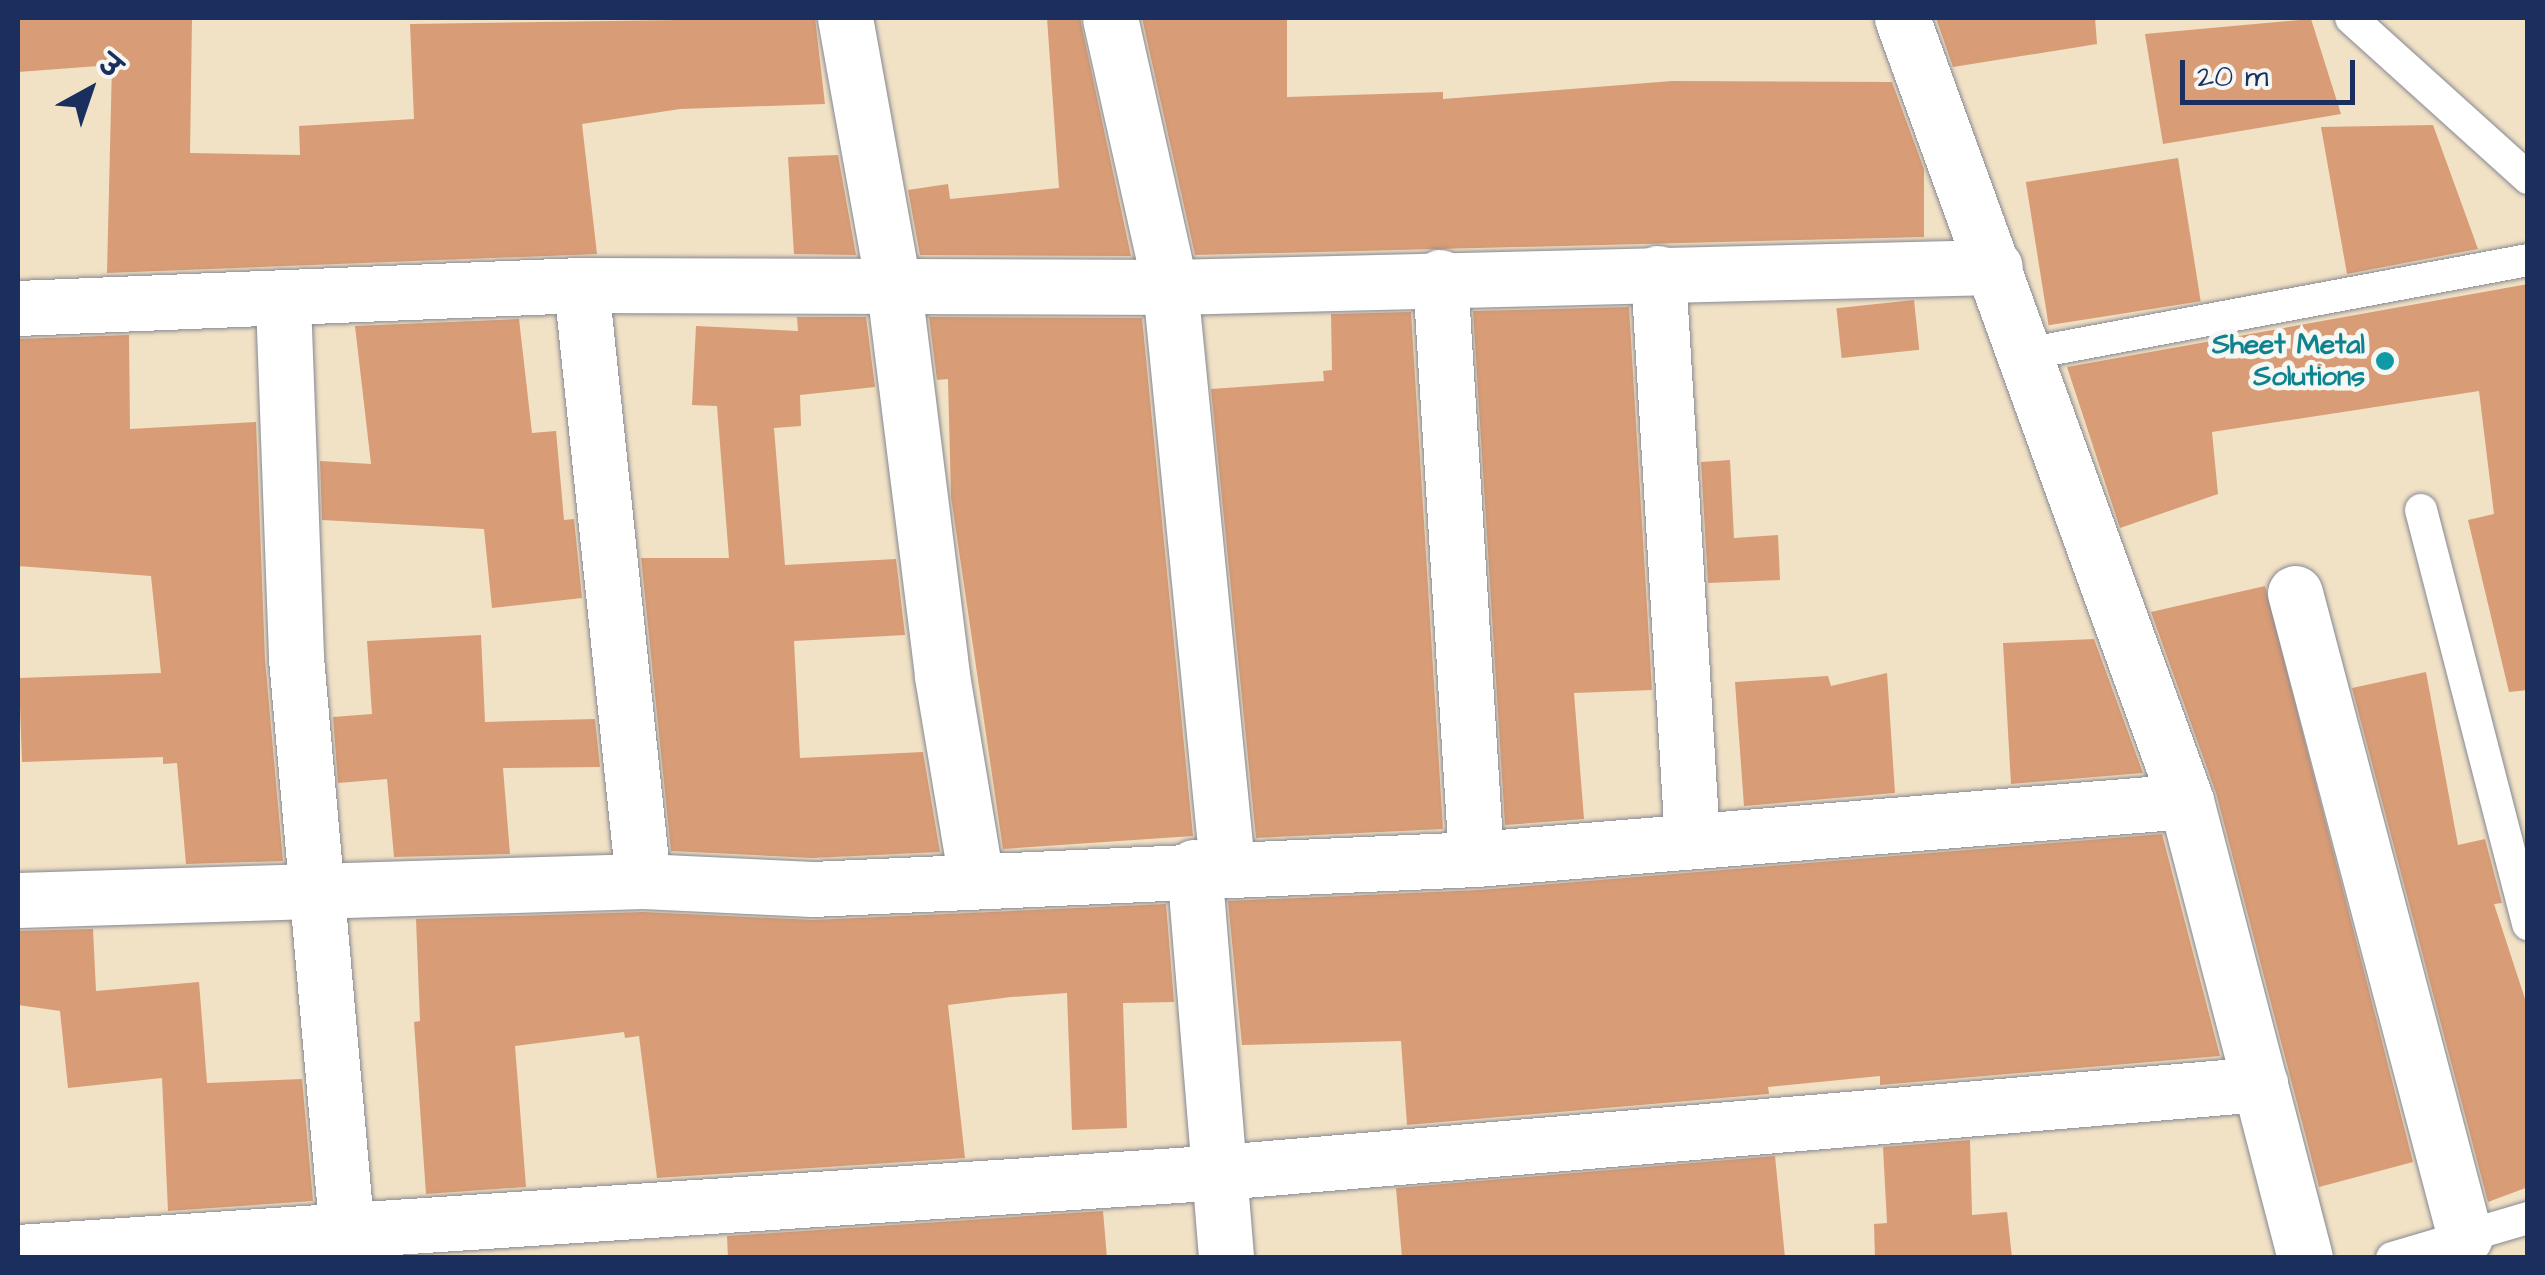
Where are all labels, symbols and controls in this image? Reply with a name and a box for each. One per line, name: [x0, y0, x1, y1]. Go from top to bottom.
north arrow: [40, 40, 140, 140]
scale bar: [2185, 40, 2360, 102]
text: उ: [90, 46, 129, 88]
text: 20 m: [2197, 56, 2268, 98]
place label: Sheet Metal Solutions: [2212, 328, 2365, 394]
marker: Sheet Metal Solutions: [2374, 350, 2396, 372]

